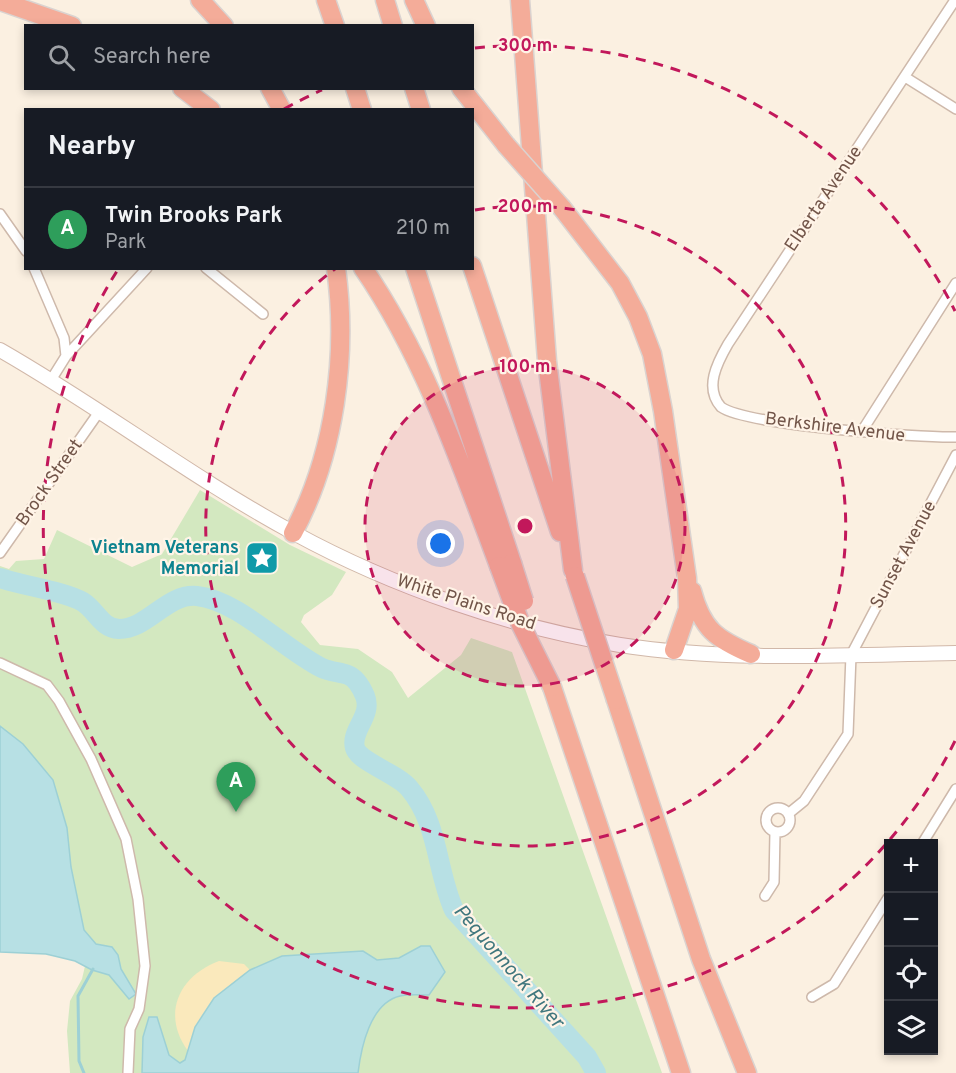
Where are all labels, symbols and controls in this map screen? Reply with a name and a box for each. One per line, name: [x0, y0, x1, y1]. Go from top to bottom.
search box: [24, 24, 474, 90]
text: 300 m: [498, 35, 552, 58]
icon: search: [45, 41, 78, 74]
text: Search here: [93, 44, 211, 71]
text: Nearby: [48, 131, 136, 164]
street label: Elberta Avenue: [780, 142, 868, 256]
text: 200 m: [497, 196, 553, 219]
text: Twin Brooks Park: [105, 203, 283, 230]
text: A: [60, 216, 75, 242]
text: 210 m: [396, 216, 450, 242]
text: Park: [105, 230, 146, 256]
text: 100 m: [499, 356, 551, 379]
street label: Berkshire Avenue: [764, 408, 906, 448]
street label: Brock Street: [12, 435, 88, 531]
street label: Sunset Avenue: [866, 497, 942, 613]
centre of rings: [515, 516, 535, 536]
your location: [426, 529, 455, 558]
place label: Vietnam Veterans Memorial: [90, 537, 239, 581]
place icon: Vietnam Veterans Memorial: [244, 540, 280, 576]
street label: White Plains Road: [394, 570, 538, 636]
pin: A: [216, 762, 256, 812]
map controls: [884, 839, 938, 1055]
button: +: [884, 839, 938, 893]
button: −: [884, 893, 938, 947]
water label: Pequonnock River: [447, 899, 570, 1036]
button: locate: [884, 947, 938, 1001]
button: layers: [884, 1001, 938, 1055]

